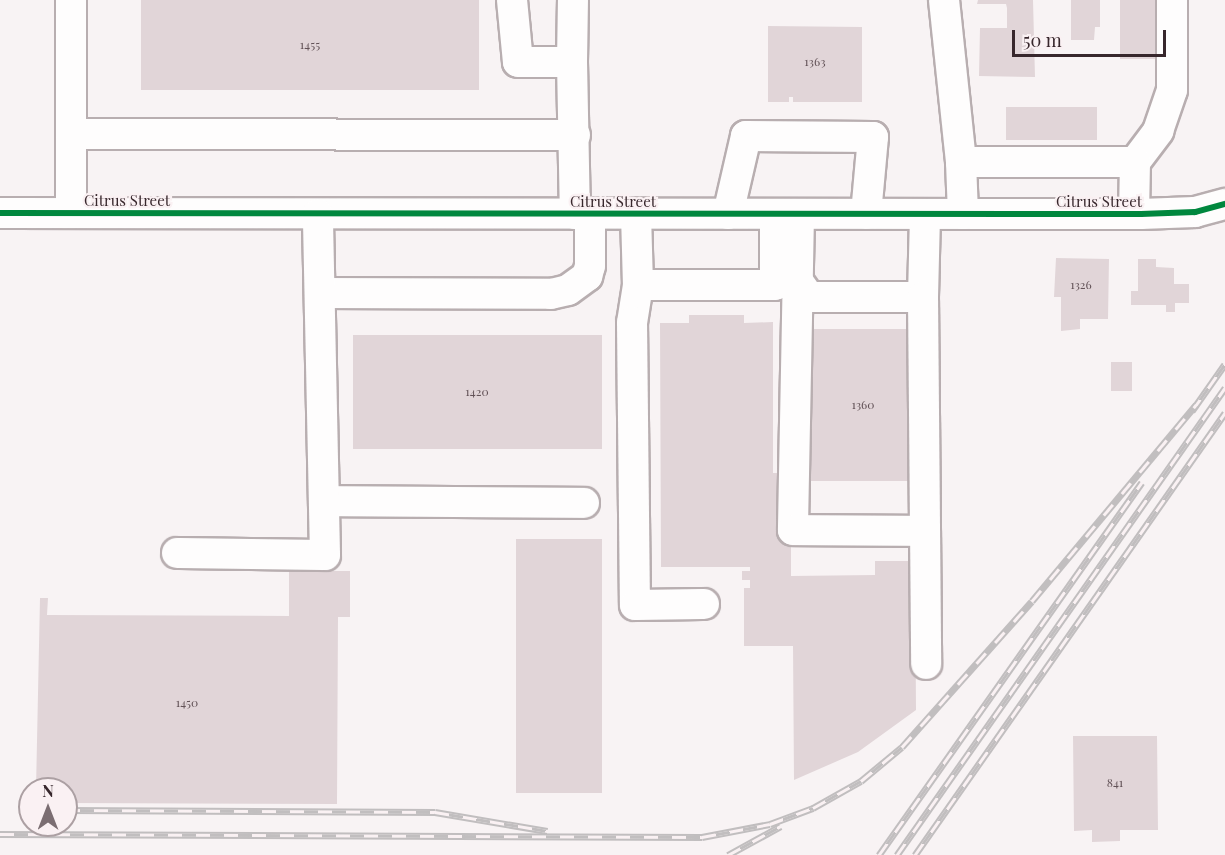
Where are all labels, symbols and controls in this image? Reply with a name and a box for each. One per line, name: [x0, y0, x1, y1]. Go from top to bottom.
scale bar: [1015, 18, 1170, 56]
text: 50 m: [1023, 28, 1062, 52]
house number: 1455: [300, 38, 320, 52]
house number: 1363: [804, 55, 826, 69]
street label: Citrus Street: [84, 192, 170, 210]
street label: Citrus Street: [570, 193, 656, 211]
street label: Citrus Street: [1056, 193, 1142, 211]
house number: 1326: [1070, 278, 1092, 292]
house number: 1420: [465, 385, 489, 399]
house number: 1360: [851, 398, 875, 412]
house number: 1450: [176, 696, 198, 710]
house number: 841: [1107, 776, 1123, 790]
north arrow: [18, 777, 78, 837]
text: N: [42, 780, 54, 801]

